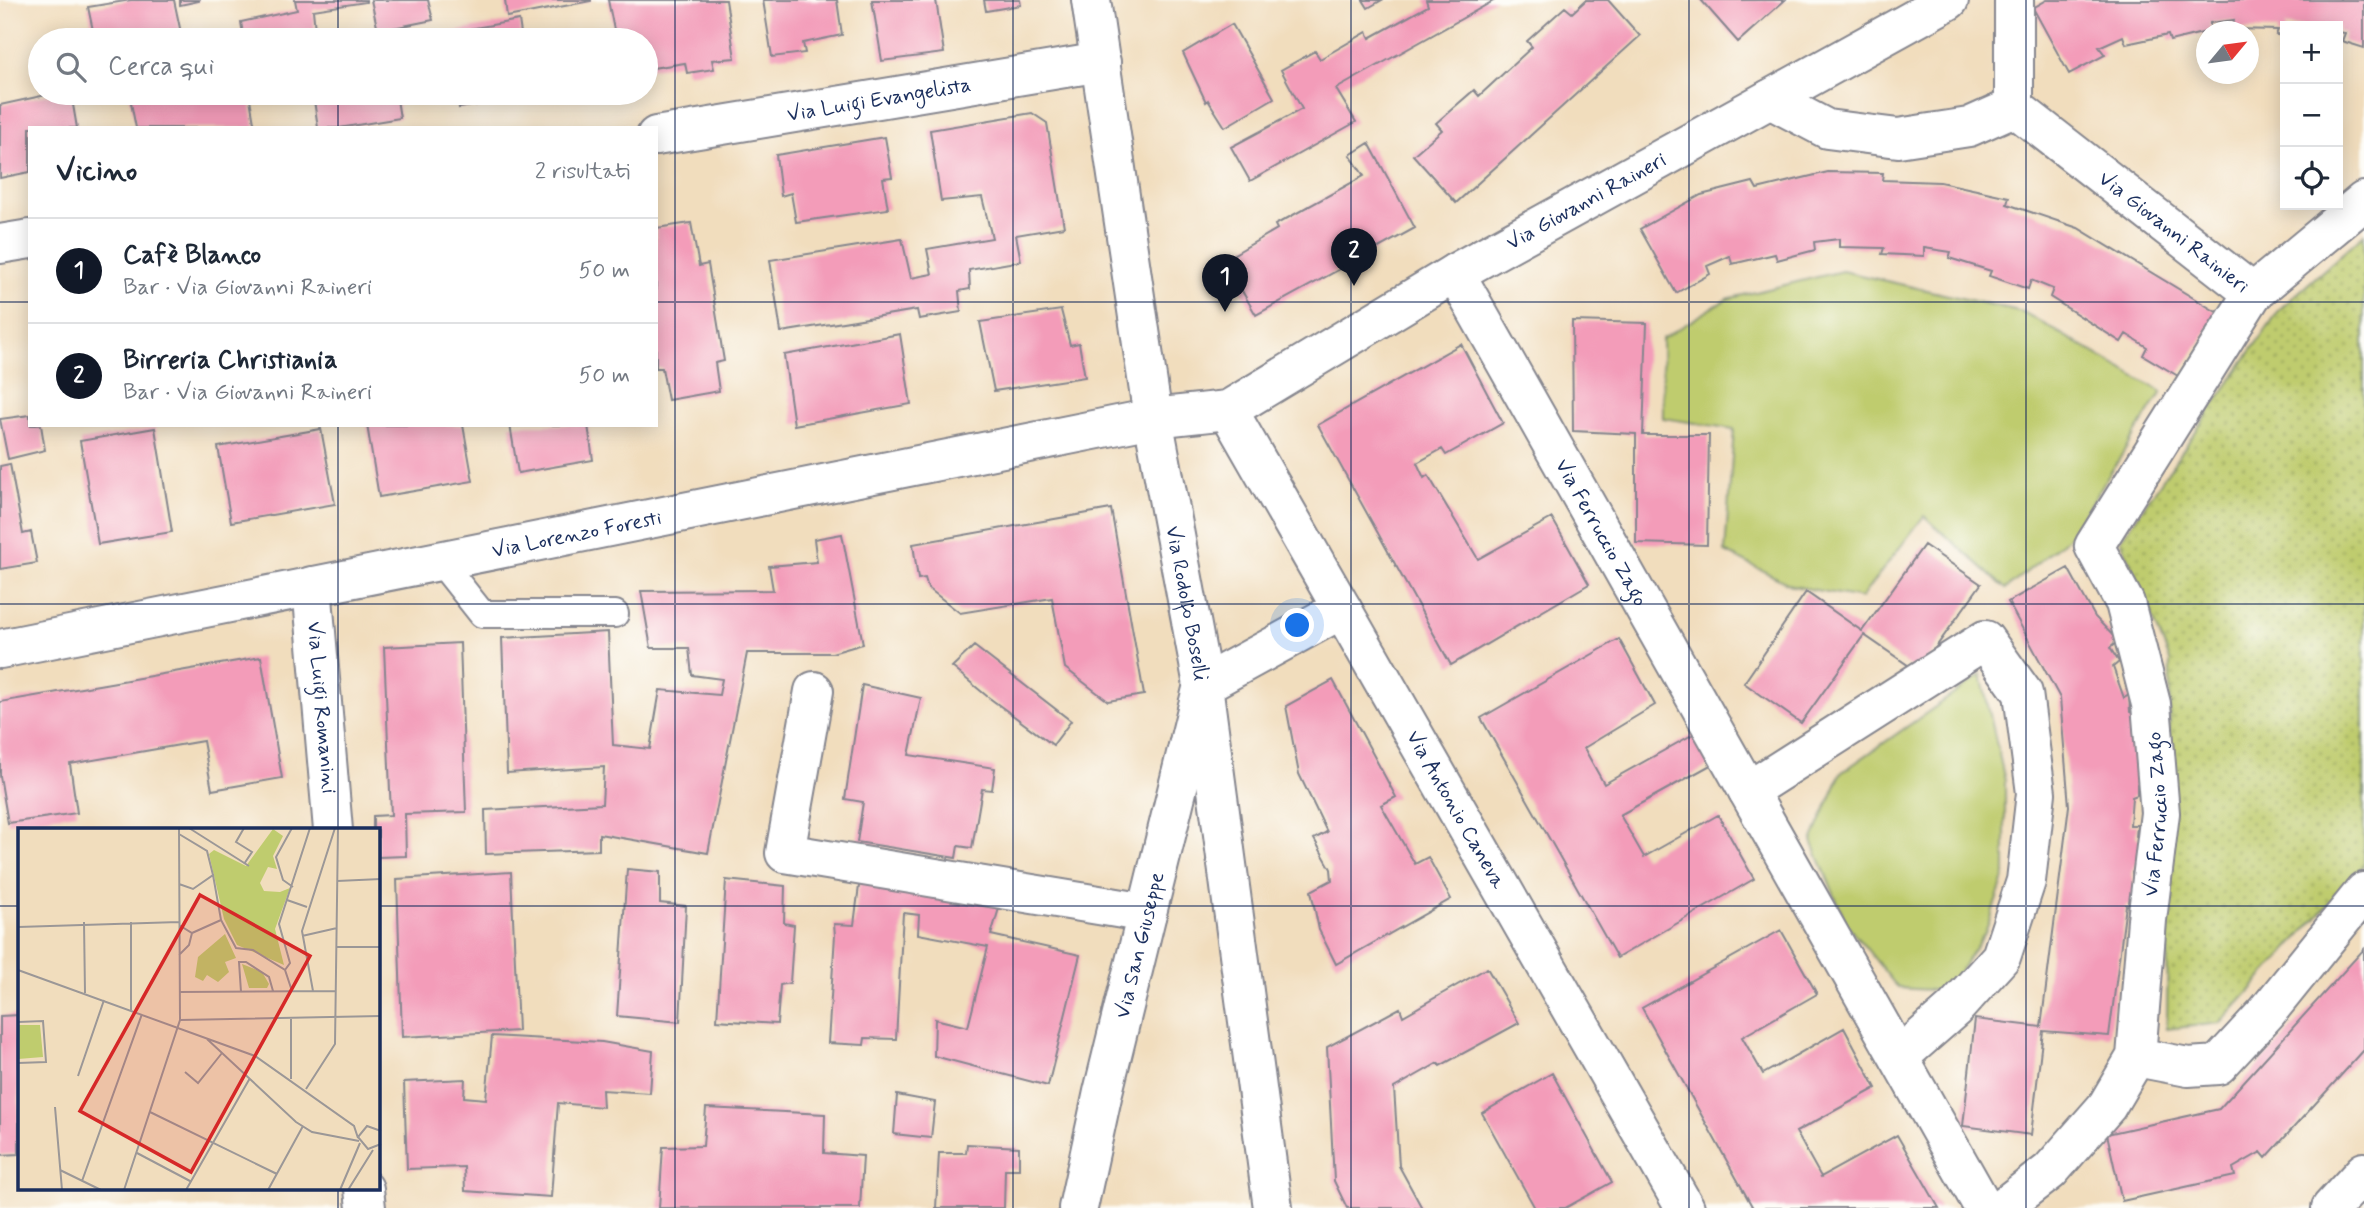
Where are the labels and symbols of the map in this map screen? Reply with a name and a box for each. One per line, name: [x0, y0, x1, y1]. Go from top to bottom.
north arrow: [2196, 21, 2259, 84]
street label: Via Luigi Evangelista: [785, 71, 973, 129]
street label: Via Giovanni Raineri: [1501, 146, 1671, 257]
street label: Via Giovanni Rainieri: [2092, 165, 2255, 300]
pin: 2: [1331, 228, 1377, 286]
pin: 1: [1202, 254, 1248, 312]
street label: Via Ferruccio Zago: [1548, 454, 1654, 612]
street label: Via Lorenzo Foresti: [490, 504, 664, 565]
street label: Via Rodolfo Boselli: [1158, 524, 1215, 683]
your location: [1280, 608, 1314, 642]
street label: Via Luigi Romanini: [300, 620, 343, 795]
street label: Via Antonio Caneva: [1399, 725, 1512, 894]
street label: Via Ferruccio Zago: [2137, 731, 2175, 898]
inset map: [18, 828, 380, 1190]
street label: Via San Giuseppe: [1109, 869, 1172, 1021]

